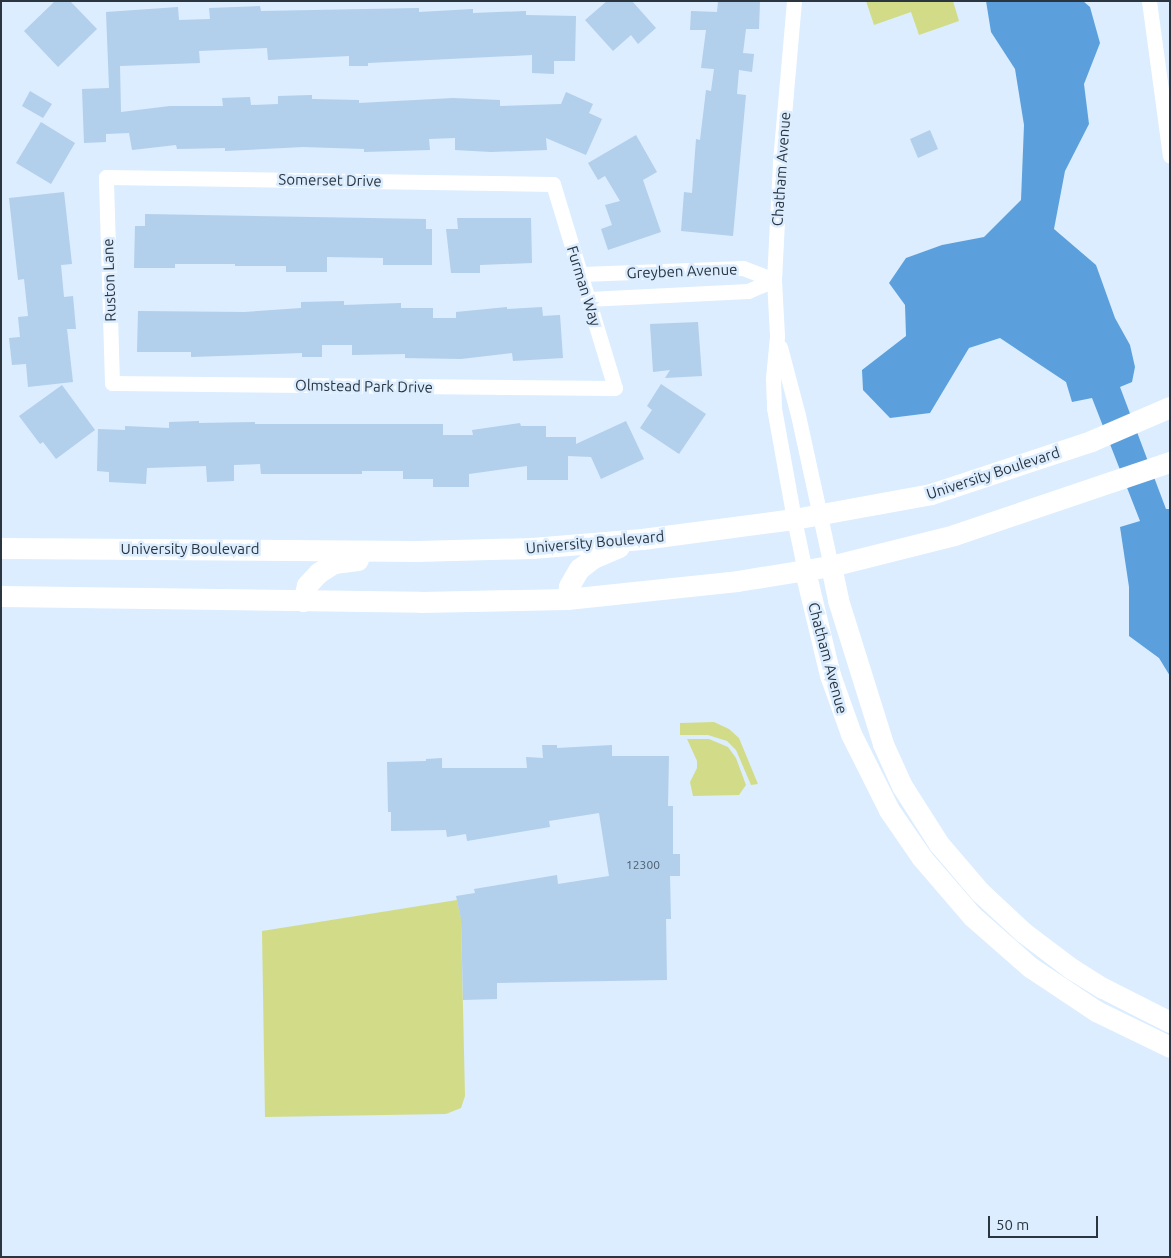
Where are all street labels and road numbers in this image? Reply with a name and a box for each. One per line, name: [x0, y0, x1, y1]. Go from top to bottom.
street label: Chatham Avenue: [768, 111, 794, 227]
street label: Somerset Drive: [278, 170, 382, 190]
street label: Ruston Lane: [99, 238, 119, 322]
street label: Furman Way: [563, 244, 605, 328]
street label: Greyben Avenue: [626, 260, 738, 282]
street label: Olmstead Park Drive: [295, 376, 433, 396]
street label: University Boulevard: [924, 443, 1062, 503]
street label: University Boulevard: [525, 527, 665, 557]
street label: University Boulevard: [121, 540, 259, 558]
street label: Chatham Avenue: [804, 600, 852, 716]

